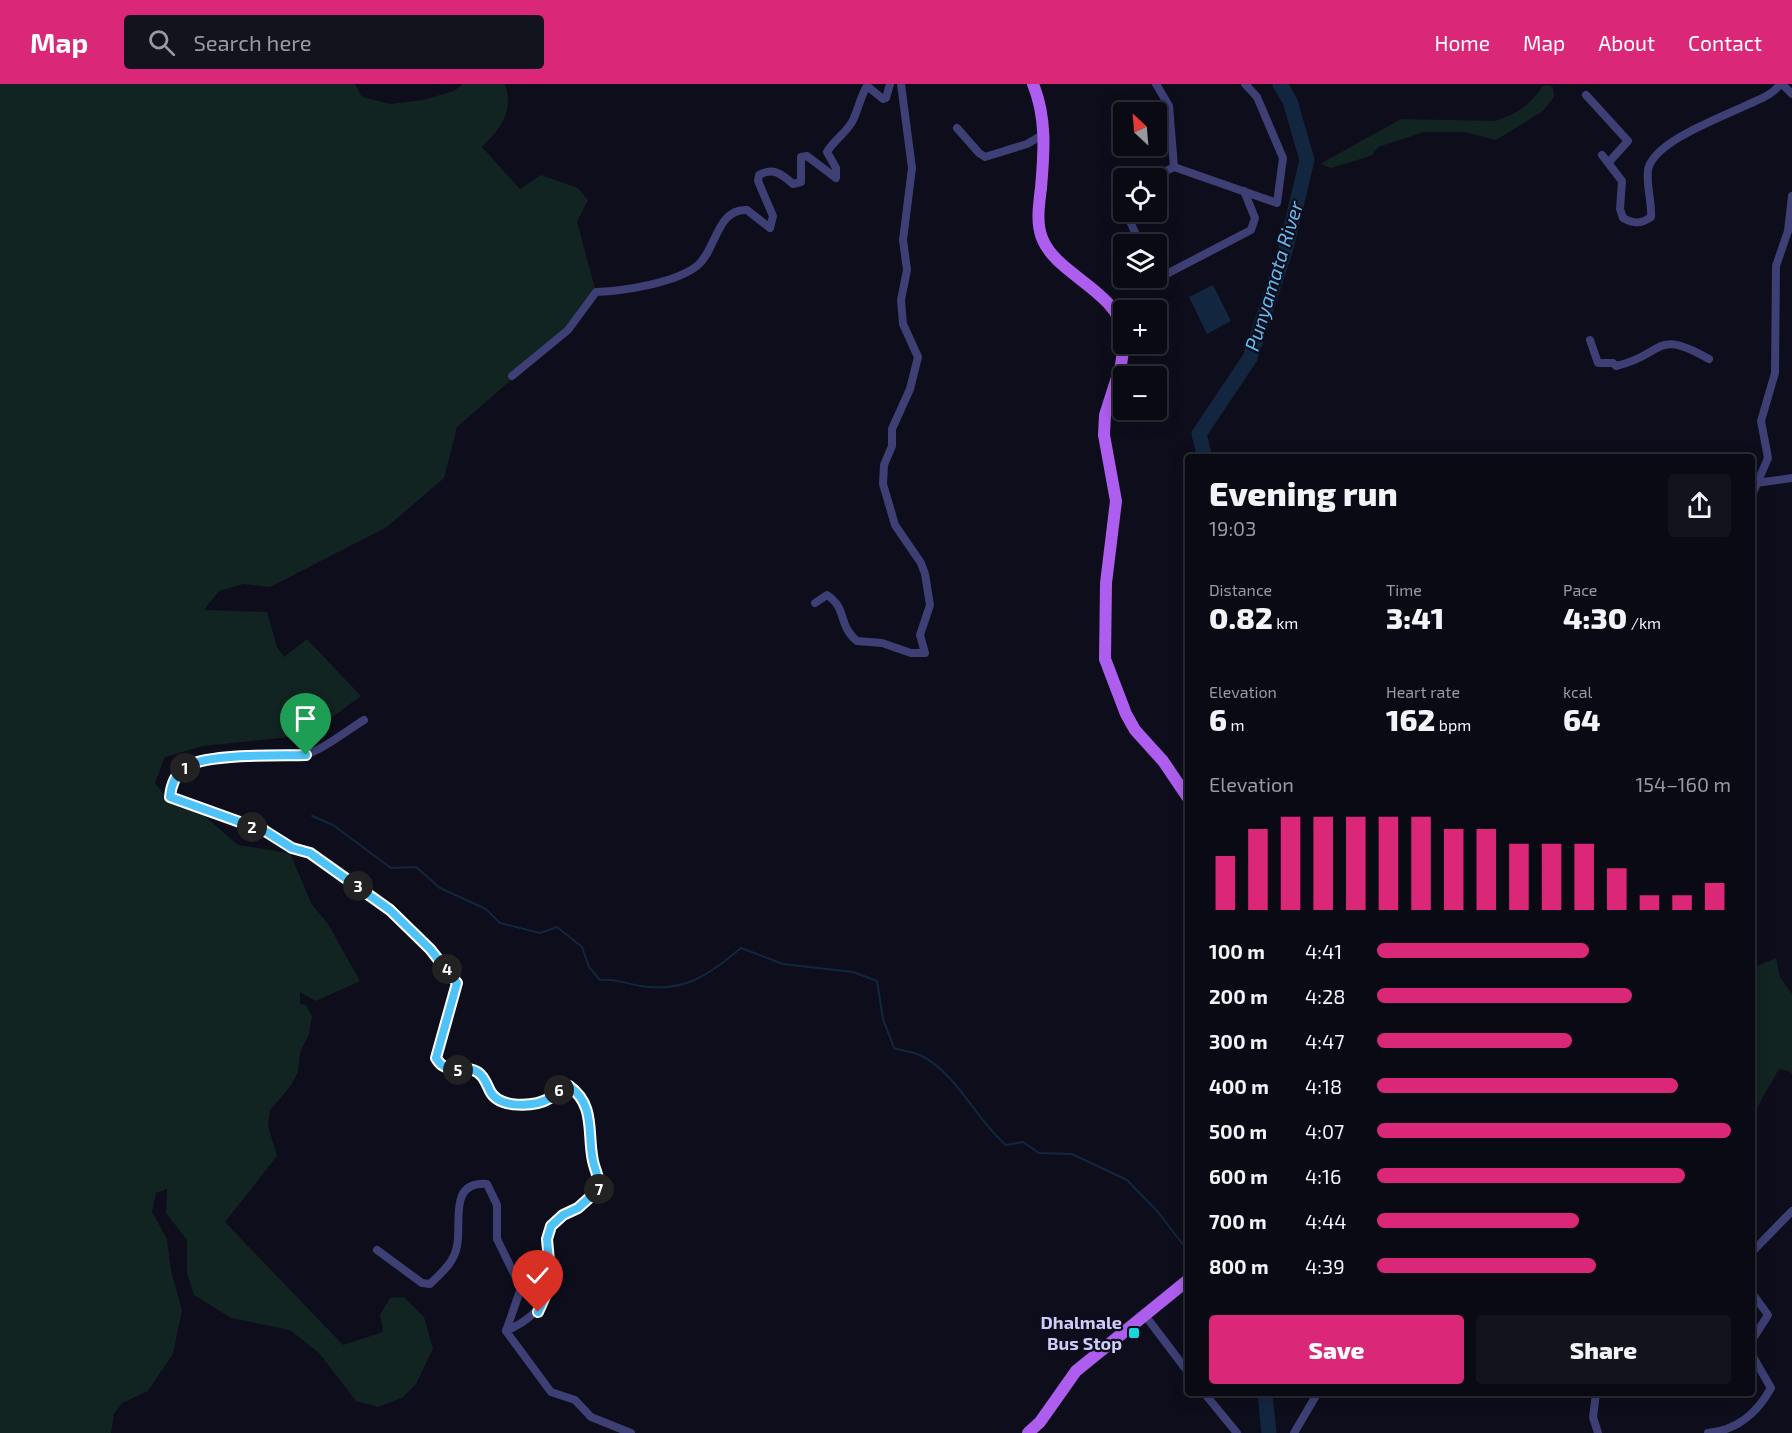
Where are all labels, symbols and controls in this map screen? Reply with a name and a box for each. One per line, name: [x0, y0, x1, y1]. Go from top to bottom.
search box: [124, 15, 544, 69]
text: Map: [30, 25, 88, 59]
icon: search: [145, 26, 178, 59]
text: Search here: [193, 29, 312, 55]
text: Home: [1434, 30, 1490, 55]
text: Map: [1523, 30, 1565, 55]
text: About: [1598, 30, 1655, 55]
text: Contact: [1688, 30, 1762, 55]
north arrow: [1113, 102, 1167, 156]
map controls: [1113, 102, 1167, 420]
button: locate: [1113, 168, 1167, 222]
water label: Punyamata River: [1239, 197, 1309, 354]
button: layers: [1113, 234, 1167, 288]
button: +: [1113, 300, 1167, 354]
button: −: [1113, 366, 1167, 420]
text: Evening run: [1209, 473, 1398, 513]
button: share: [1668, 474, 1731, 537]
text: 19:03: [1209, 516, 1256, 540]
text: Distance: [1209, 580, 1272, 599]
text: Time: [1386, 580, 1422, 599]
text: Pace: [1563, 580, 1597, 599]
text: 0.82: [1209, 599, 1273, 635]
text: 3:41: [1386, 599, 1444, 635]
text: 4:30: [1563, 599, 1627, 635]
text: km: [1273, 613, 1298, 632]
text: /km: [1627, 613, 1661, 632]
text: Elevation: [1209, 682, 1277, 701]
text: Heart rate: [1386, 682, 1460, 701]
text: kcal: [1563, 682, 1592, 701]
pin: [280, 693, 331, 755]
text: 6: [1209, 701, 1227, 737]
text: 162: [1386, 701, 1435, 737]
text: 64: [1563, 701, 1600, 737]
icon: arrive: [289, 702, 322, 735]
text: m: [1227, 715, 1245, 734]
text: bpm: [1435, 715, 1471, 734]
pin: 1: [170, 753, 200, 783]
text: 1: [182, 758, 188, 777]
text: Elevation: [1209, 772, 1294, 796]
text: 154–160 m: [1635, 772, 1731, 796]
pin: 2: [237, 812, 267, 842]
text: 2: [247, 817, 257, 836]
pin: 3: [343, 871, 373, 901]
text: 3: [353, 876, 363, 895]
text: 100 m: [1209, 939, 1265, 963]
text: 4:41: [1305, 939, 1342, 963]
pin: 4: [432, 954, 462, 984]
text: 4: [442, 959, 452, 978]
text: 200 m: [1209, 984, 1268, 1008]
text: 4:28: [1305, 984, 1345, 1008]
text: 300 m: [1209, 1029, 1268, 1053]
text: 4:47: [1305, 1029, 1345, 1053]
pin: 5: [443, 1055, 473, 1085]
text: 5: [454, 1060, 462, 1079]
text: 400 m: [1209, 1074, 1269, 1098]
text: 4:18: [1305, 1074, 1342, 1098]
pin: 6: [544, 1075, 574, 1105]
text: 6: [554, 1080, 564, 1099]
text: 500 m: [1209, 1119, 1267, 1143]
text: 4:07: [1305, 1119, 1344, 1143]
text: 600 m: [1209, 1164, 1268, 1188]
text: 4:16: [1305, 1164, 1341, 1188]
pin: 7: [584, 1174, 614, 1204]
text: 7: [595, 1179, 603, 1198]
text: 700 m: [1209, 1209, 1267, 1233]
text: 4:44: [1305, 1209, 1347, 1233]
pin: [512, 1250, 563, 1312]
text: 800 m: [1209, 1254, 1269, 1278]
text: 4:39: [1305, 1254, 1345, 1278]
icon: check: [521, 1259, 554, 1292]
place label: Dhalmale Bus Stop: [1041, 1311, 1122, 1354]
button: Save: [1209, 1315, 1464, 1384]
button: Share: [1476, 1315, 1731, 1384]
marker: Dhalmale Bus Stop: [1127, 1326, 1141, 1340]

